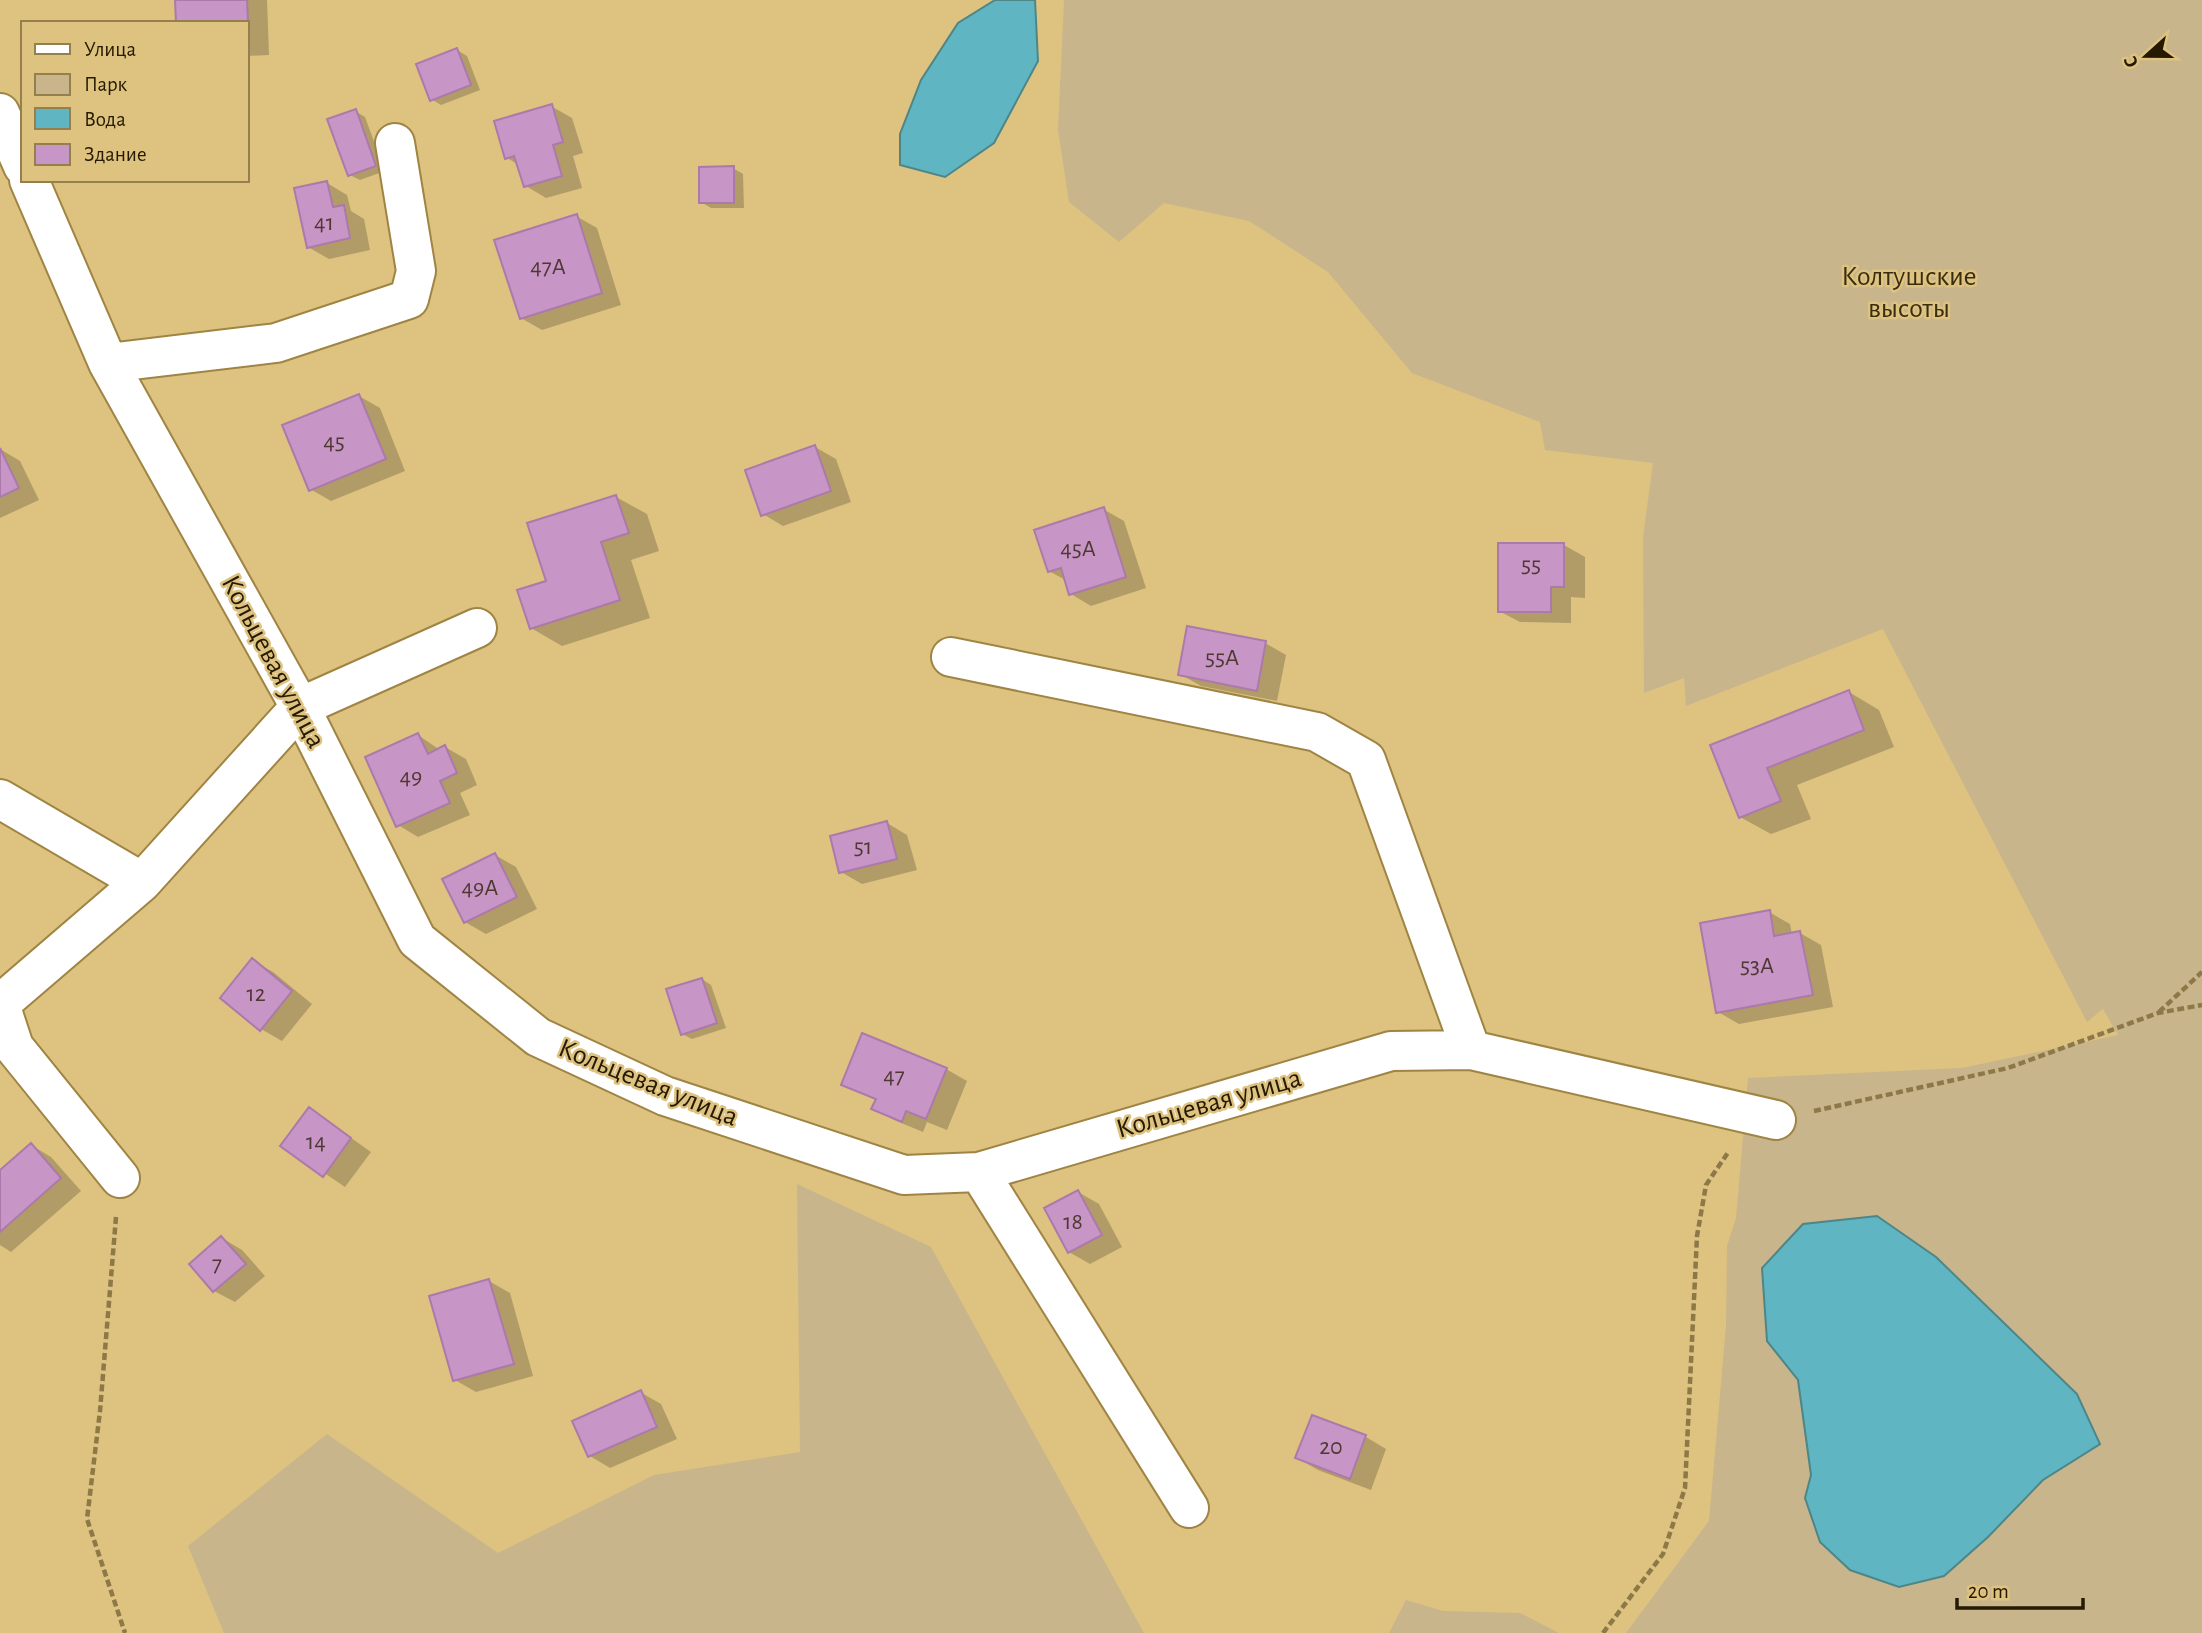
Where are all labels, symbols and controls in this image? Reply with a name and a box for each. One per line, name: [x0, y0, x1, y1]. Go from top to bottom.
legend: [21, 21, 248, 182]
north arrow: [2111, 21, 2181, 91]
text: Улица: [84, 39, 137, 60]
text: С: [2121, 53, 2142, 70]
text: Парк: [84, 74, 128, 95]
text: Вода: [84, 109, 126, 130]
text: Здание: [84, 144, 147, 165]
house number: 41: [314, 211, 334, 235]
house number: 47А: [530, 255, 566, 279]
park label: Колтушские высоты: [1841, 263, 1977, 323]
house number: 45: [323, 430, 345, 454]
house number: 45А: [1060, 537, 1096, 561]
house number: 55: [1521, 553, 1541, 577]
street label: Кольцевая улица: [216, 571, 330, 753]
house number: 55А: [1205, 646, 1239, 670]
house number: 49: [400, 765, 422, 789]
house number: 51: [854, 835, 872, 859]
house number: 49А: [462, 876, 498, 900]
house number: 53А: [1740, 954, 1774, 978]
house number: 12: [246, 982, 266, 1006]
street label: Кольцевая улица: [554, 1034, 742, 1132]
house number: 47: [883, 1064, 905, 1088]
street label: Кольцевая улица: [1113, 1064, 1305, 1144]
house number: 14: [306, 1130, 326, 1154]
house number: 18: [1063, 1210, 1083, 1234]
house number: 7: [212, 1252, 222, 1276]
house number: 20: [1319, 1435, 1343, 1459]
scale bar: [1957, 1566, 2083, 1610]
text: 20 m: [1968, 1581, 2009, 1602]

